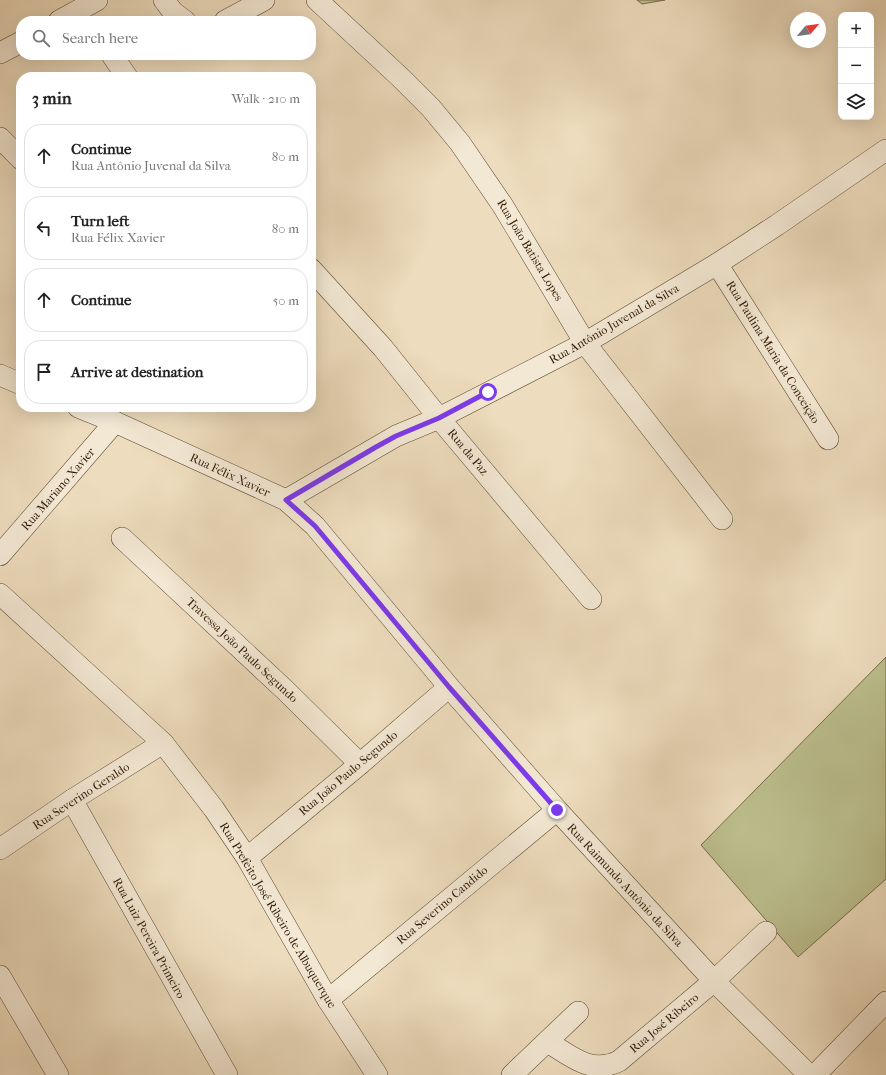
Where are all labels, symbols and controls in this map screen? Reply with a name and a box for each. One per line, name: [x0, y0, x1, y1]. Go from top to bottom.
north arrow: [790, 12, 826, 48]
map controls: [838, 12, 874, 120]
button: +: [838, 12, 874, 48]
search box: [16, 16, 316, 60]
icon: search: [30, 27, 52, 49]
text: Search here: [62, 29, 138, 47]
button: −: [838, 48, 874, 84]
button: layers: [838, 84, 874, 120]
text: 3 min: [32, 88, 72, 108]
text: Walk · 210 m: [232, 91, 300, 106]
text: Continue: [71, 140, 131, 158]
icon: ahead: [33, 145, 55, 167]
text: 80 m: [272, 149, 299, 164]
text: Rua Antônio Juvenal da Silva: [71, 158, 231, 173]
street label: Rua João Batista Lopes: [494, 197, 566, 304]
text: Turn left: [71, 212, 129, 230]
icon: left: [33, 217, 55, 239]
text: 80 m: [272, 221, 299, 236]
text: Rua Félix Xavier: [71, 230, 165, 245]
street label: Rua Paulina Maria da Conceição: [722, 278, 823, 426]
street label: Rua Antônio Juvenal da Silva: [547, 281, 682, 367]
icon: ahead: [33, 289, 55, 311]
text: Continue: [71, 291, 131, 309]
text: 50 m: [273, 293, 299, 308]
icon: arrive: [33, 361, 55, 383]
text: Arrive at destination: [71, 363, 203, 381]
route start: [479, 383, 497, 401]
street label: Rua da Paz: [445, 426, 492, 479]
street label: Rua Mariano Xavier: [18, 444, 98, 533]
street label: Rua Félix Xavier: [188, 450, 273, 500]
street label: Travessa João Paulo Segundo: [183, 595, 301, 705]
street label: Rua João Paulo Segundo: [296, 728, 400, 818]
street label: Rua Severino Geraldo: [30, 760, 132, 832]
route end: [548, 801, 566, 819]
street label: Rua Prefeito José Ribeiro de Albuquerque: [217, 819, 339, 1011]
street label: Rua Raimundo Antônio da Silva: [564, 821, 686, 950]
street label: Rua Severino Candido: [394, 863, 490, 947]
street label: Rua Luiz Pereira Primeiro: [110, 875, 188, 1001]
street label: Rua José Ribeiro: [627, 990, 701, 1056]

